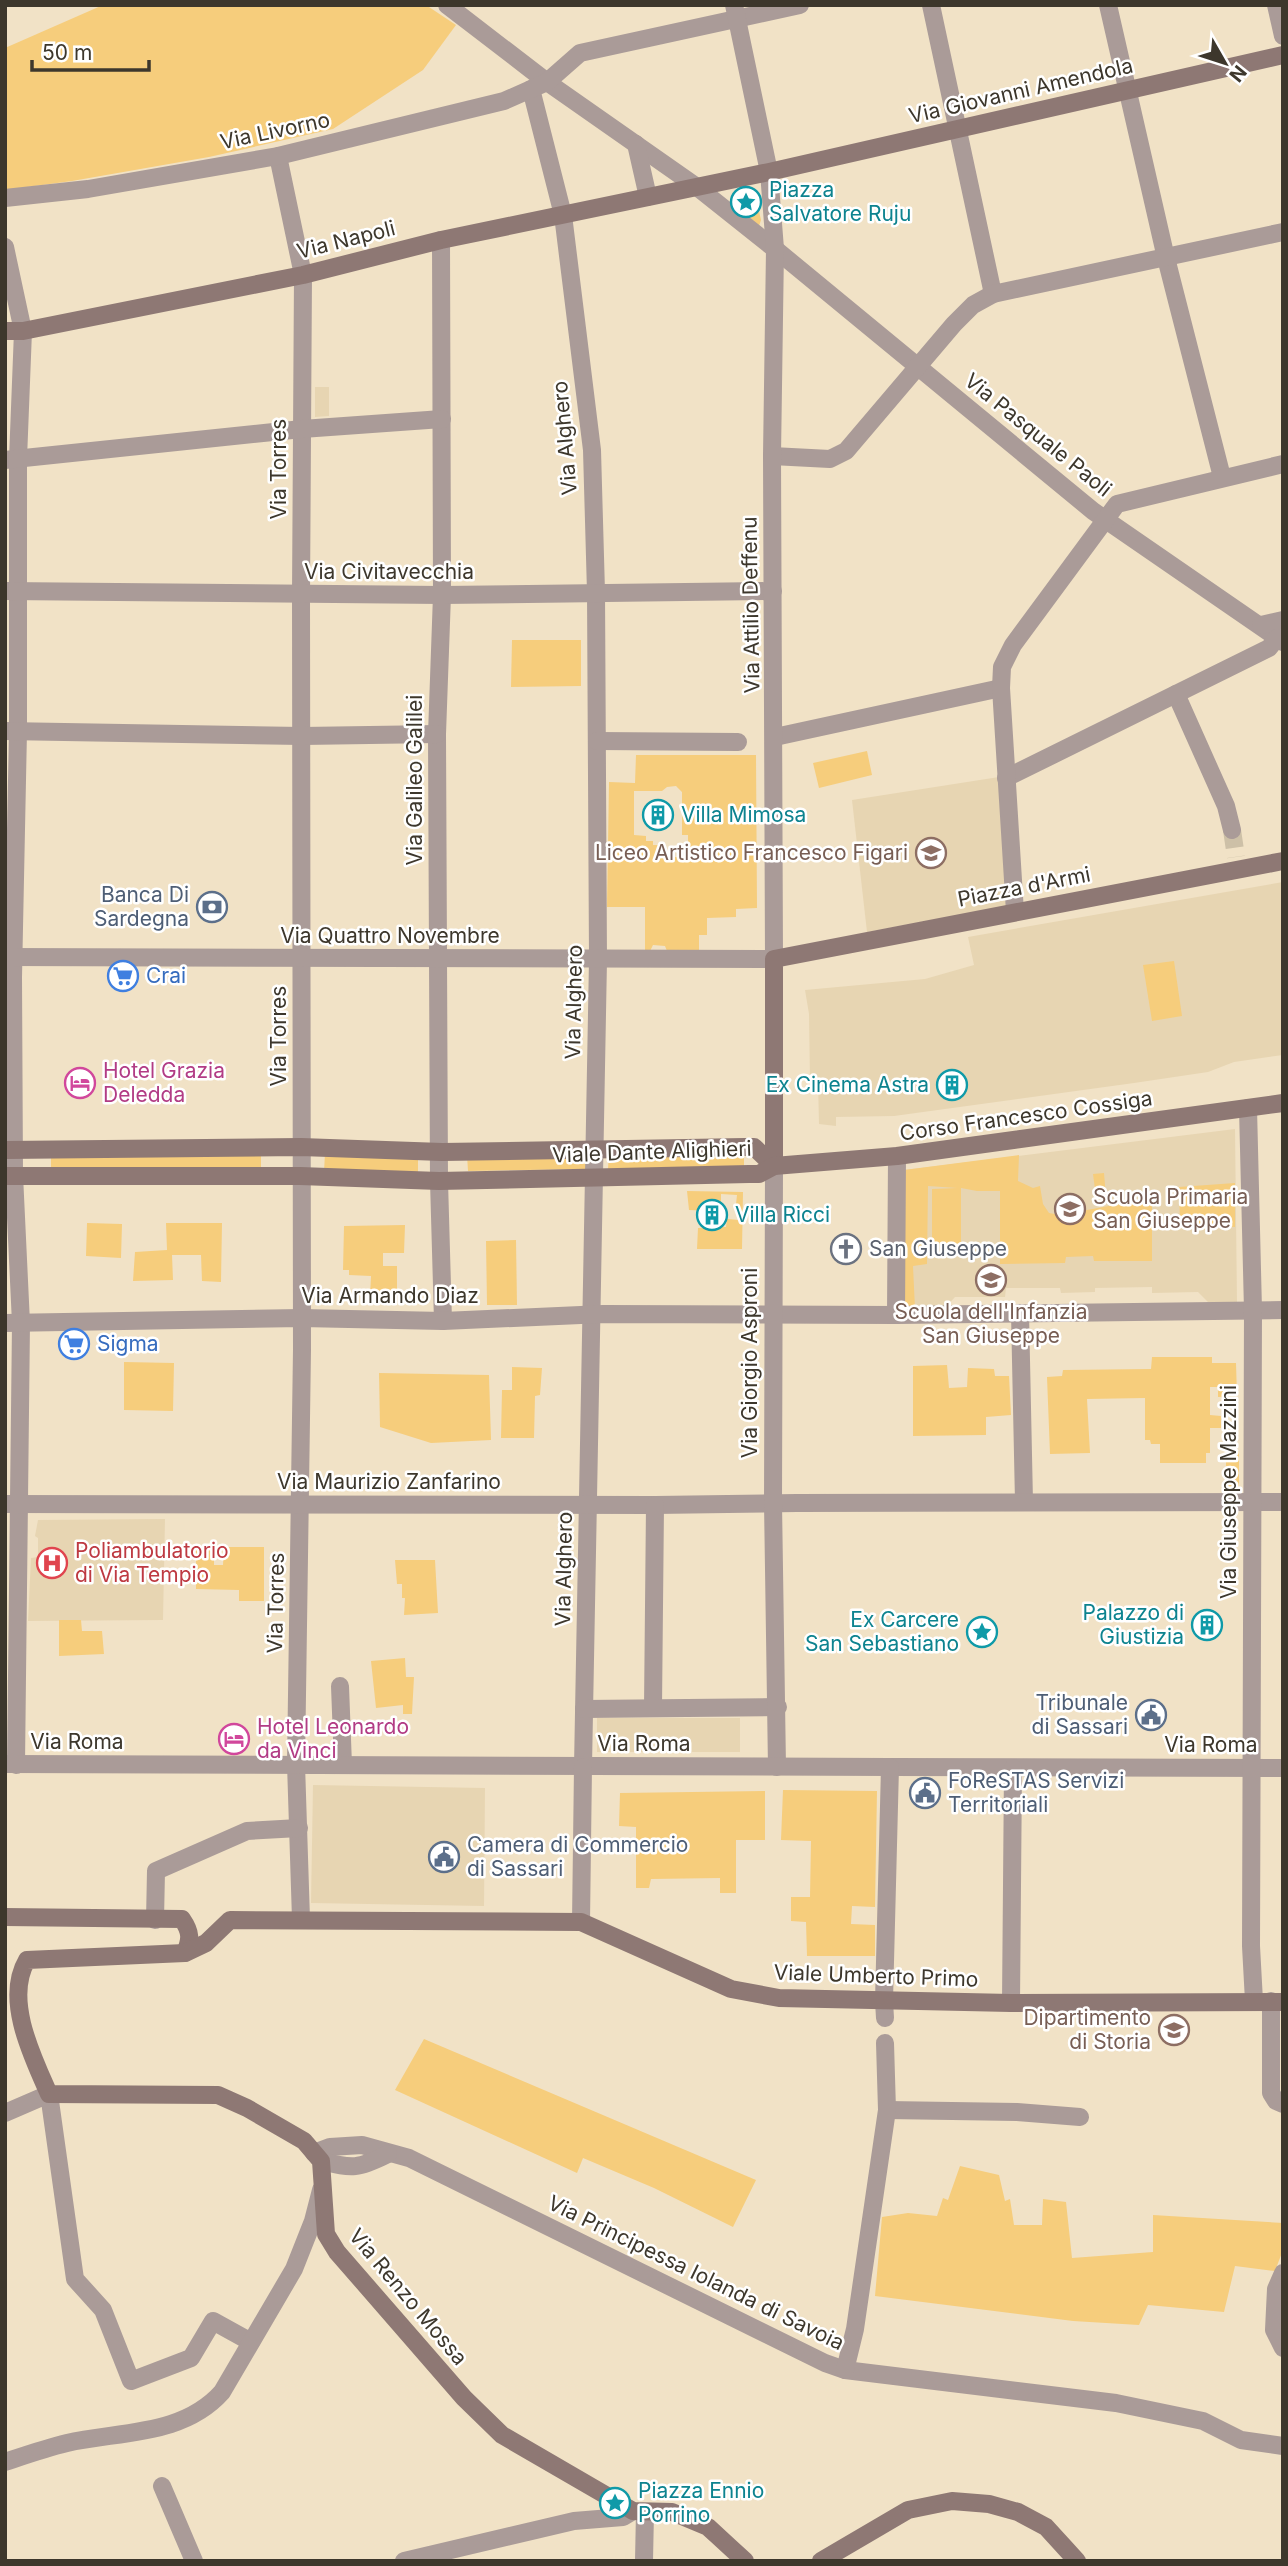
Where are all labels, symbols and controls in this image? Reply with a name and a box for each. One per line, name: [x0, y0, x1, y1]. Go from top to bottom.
scale bar: [32, 28, 149, 72]
north arrow: [1190, 28, 1260, 98]
text: 50 m: [42, 40, 92, 65]
street label: Via Giovanni Amendola: [906, 53, 1135, 128]
text: N: [1224, 61, 1251, 86]
street label: Via Livorno: [218, 107, 332, 154]
place label: Piazza Salvatore Ruju: [769, 177, 911, 226]
place icon: Piazza Salvatore Ruju: [729, 185, 763, 219]
street label: Via Napoli: [294, 215, 398, 264]
street label: Via Pasquale Paoli: [960, 368, 1117, 502]
street label: Via Alghero: [547, 380, 582, 496]
street label: Via Torres: [266, 419, 291, 519]
street label: Via Attilio Deffenu: [736, 516, 765, 694]
street label: Via Civitavecchia: [304, 559, 474, 584]
street label: Via Galileo Galilei: [402, 695, 427, 865]
building icon: Villa Mimosa: [641, 798, 675, 832]
place label: Villa Mimosa: [681, 802, 806, 827]
school or university icon: Liceo Artistico Francesco Figari: [914, 836, 948, 870]
place label: Liceo Artistico Francesco Figari: [595, 840, 908, 865]
street label: Piazza d'Armi: [955, 861, 1092, 912]
place label: Banca Di Sardegna: [94, 882, 189, 931]
bank icon: Banca Di Sardegna: [195, 890, 229, 924]
street label: Via Quattro Novembre: [280, 923, 500, 948]
street label: Via Alghero: [560, 945, 587, 1059]
supermarket icon: Crai: [106, 959, 140, 993]
place label: Crai: [146, 963, 186, 988]
street label: Via Torres: [266, 986, 291, 1086]
place label: Hotel Grazia Deledda: [103, 1058, 225, 1107]
hotel icon: Hotel Grazia Deledda: [63, 1066, 97, 1100]
building icon: Ex Cinema Astra: [935, 1068, 969, 1102]
place label: Ex Cinema Astra: [766, 1072, 929, 1097]
street label: Corso Francesco Cossiga: [898, 1085, 1154, 1146]
street label: Viale Dante Alighieri: [552, 1136, 752, 1167]
place label: Scuola Primaria San Giuseppe: [1093, 1184, 1248, 1233]
school or university icon: Scuola Primaria San Giuseppe: [1053, 1192, 1087, 1226]
building icon: Villa Ricci: [695, 1198, 729, 1232]
place label: Villa Ricci: [735, 1202, 830, 1227]
church icon: San Giuseppe: [829, 1232, 863, 1266]
place label: San Giuseppe: [869, 1236, 1007, 1261]
school or university icon: Scuola dell'Infanzia San Giuseppe: [974, 1263, 1008, 1297]
street label: Via Giorgio Asproni: [737, 1268, 762, 1458]
street label: Via Armando Diaz: [301, 1283, 479, 1308]
place label: Scuola dell'Infanzia San Giuseppe: [895, 1299, 1088, 1348]
supermarket icon: Sigma: [57, 1327, 91, 1361]
place label: Sigma: [97, 1331, 159, 1356]
street label: Via Giuseppe Mazzini: [1216, 1385, 1241, 1599]
street label: Via Maurizio Zanfarino: [277, 1469, 501, 1494]
street label: Via Alghero: [550, 1512, 577, 1626]
place label: Poliambulatorio di Via Tempio: [75, 1538, 229, 1587]
hospital icon: Poliambulatorio di Via Tempio: [35, 1546, 69, 1580]
street label: Via Torres: [262, 1552, 289, 1654]
place label: Palazzo di Giustizia: [1083, 1600, 1184, 1649]
place label: Ex Carcere San Sebastiano: [805, 1607, 959, 1656]
building icon: Palazzo di Giustizia: [1190, 1608, 1224, 1642]
place icon: Ex Carcere San Sebastiano: [965, 1615, 999, 1649]
place label: Tribunale di Sassari: [1032, 1690, 1128, 1739]
public building icon: Tribunale di Sassari: [1134, 1698, 1168, 1732]
place label: Hotel Leonardo da Vinci: [257, 1714, 409, 1763]
hotel icon: Hotel Leonardo da Vinci: [217, 1722, 251, 1756]
street label: Via Roma: [30, 1729, 124, 1754]
street label: Via Roma: [597, 1731, 691, 1756]
street label: Via Roma: [1164, 1732, 1258, 1757]
place label: FoReSTAS Servizi Territoriali: [948, 1768, 1124, 1817]
public building icon: FoReSTAS Servizi Territoriali: [908, 1776, 942, 1810]
place label: Camera di Commercio di Sassari: [467, 1832, 688, 1881]
public building icon: Camera di Commercio di Sassari: [427, 1840, 461, 1874]
street label: Viale Umberto Primo: [773, 1959, 979, 1992]
place label: Dipartimento di Storia: [1023, 2005, 1151, 2054]
school or university icon: Dipartimento di Storia: [1157, 2013, 1191, 2047]
street label: Via Principessa Iolanda di Savoia: [544, 2190, 848, 2355]
street label: Via Renzo Mossa: [344, 2223, 473, 2370]
place label: Piazza Ennio Porrino: [638, 2478, 764, 2527]
place icon: Piazza Ennio Porrino: [598, 2486, 632, 2520]

